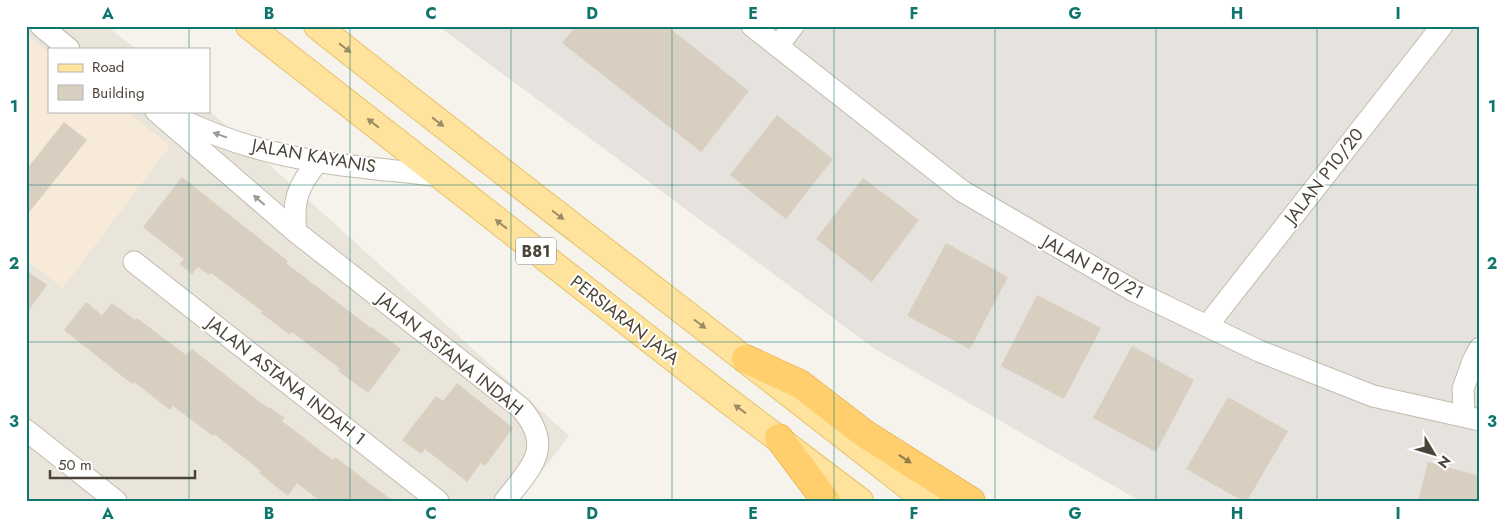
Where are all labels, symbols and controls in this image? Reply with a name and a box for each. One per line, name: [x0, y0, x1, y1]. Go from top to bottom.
text: A: [101, 2, 114, 25]
text: B: [264, 2, 274, 25]
text: C: [425, 2, 437, 25]
text: D: [586, 2, 598, 25]
text: E: [748, 2, 758, 25]
text: F: [910, 2, 918, 25]
text: G: [1068, 2, 1082, 25]
text: H: [1231, 2, 1243, 25]
text: I: [1395, 2, 1401, 25]
one-way arrow: [338, 43, 351, 54]
legend: [48, 48, 210, 112]
text: Road: [92, 56, 124, 78]
text: Building: [92, 82, 144, 104]
text: 1: [10, 95, 18, 118]
text: 1: [1488, 95, 1496, 118]
one-way arrow: [431, 116, 444, 127]
one-way arrow: [367, 118, 380, 129]
street label: JALAN P10/20: [1277, 122, 1370, 231]
one-way arrow: [213, 131, 227, 139]
street label: JALAN KAYANIS: [248, 132, 378, 180]
one-way arrow: [253, 194, 265, 206]
one-way arrow: [551, 209, 564, 220]
one-way arrow: [495, 218, 508, 229]
street label: JALAN P10/21: [1036, 227, 1148, 306]
road number: B81: [516, 238, 556, 264]
text: 2: [9, 252, 19, 275]
text: 2: [1487, 252, 1497, 275]
street label: PERSIARAN JAYA: [565, 269, 685, 371]
street label: JALAN ASTANA INDAH: [369, 285, 529, 421]
street label: JALAN ASTANA INDAH 1: [199, 309, 371, 452]
one-way arrow: [693, 318, 706, 329]
one-way arrow: [733, 404, 747, 414]
text: 3: [9, 410, 19, 433]
text: 3: [1487, 410, 1497, 433]
north arrow: [1408, 430, 1458, 480]
scale bar: [50, 447, 195, 479]
text: N: [1433, 451, 1456, 473]
text: 50 m: [58, 454, 92, 476]
one-way arrow: [898, 454, 911, 464]
text: A: [101, 502, 114, 525]
text: B: [264, 502, 274, 525]
text: C: [425, 502, 437, 525]
text: D: [586, 502, 598, 525]
text: E: [748, 502, 758, 525]
text: F: [910, 502, 918, 525]
text: G: [1068, 502, 1082, 525]
text: H: [1231, 502, 1243, 525]
text: I: [1395, 502, 1401, 525]

